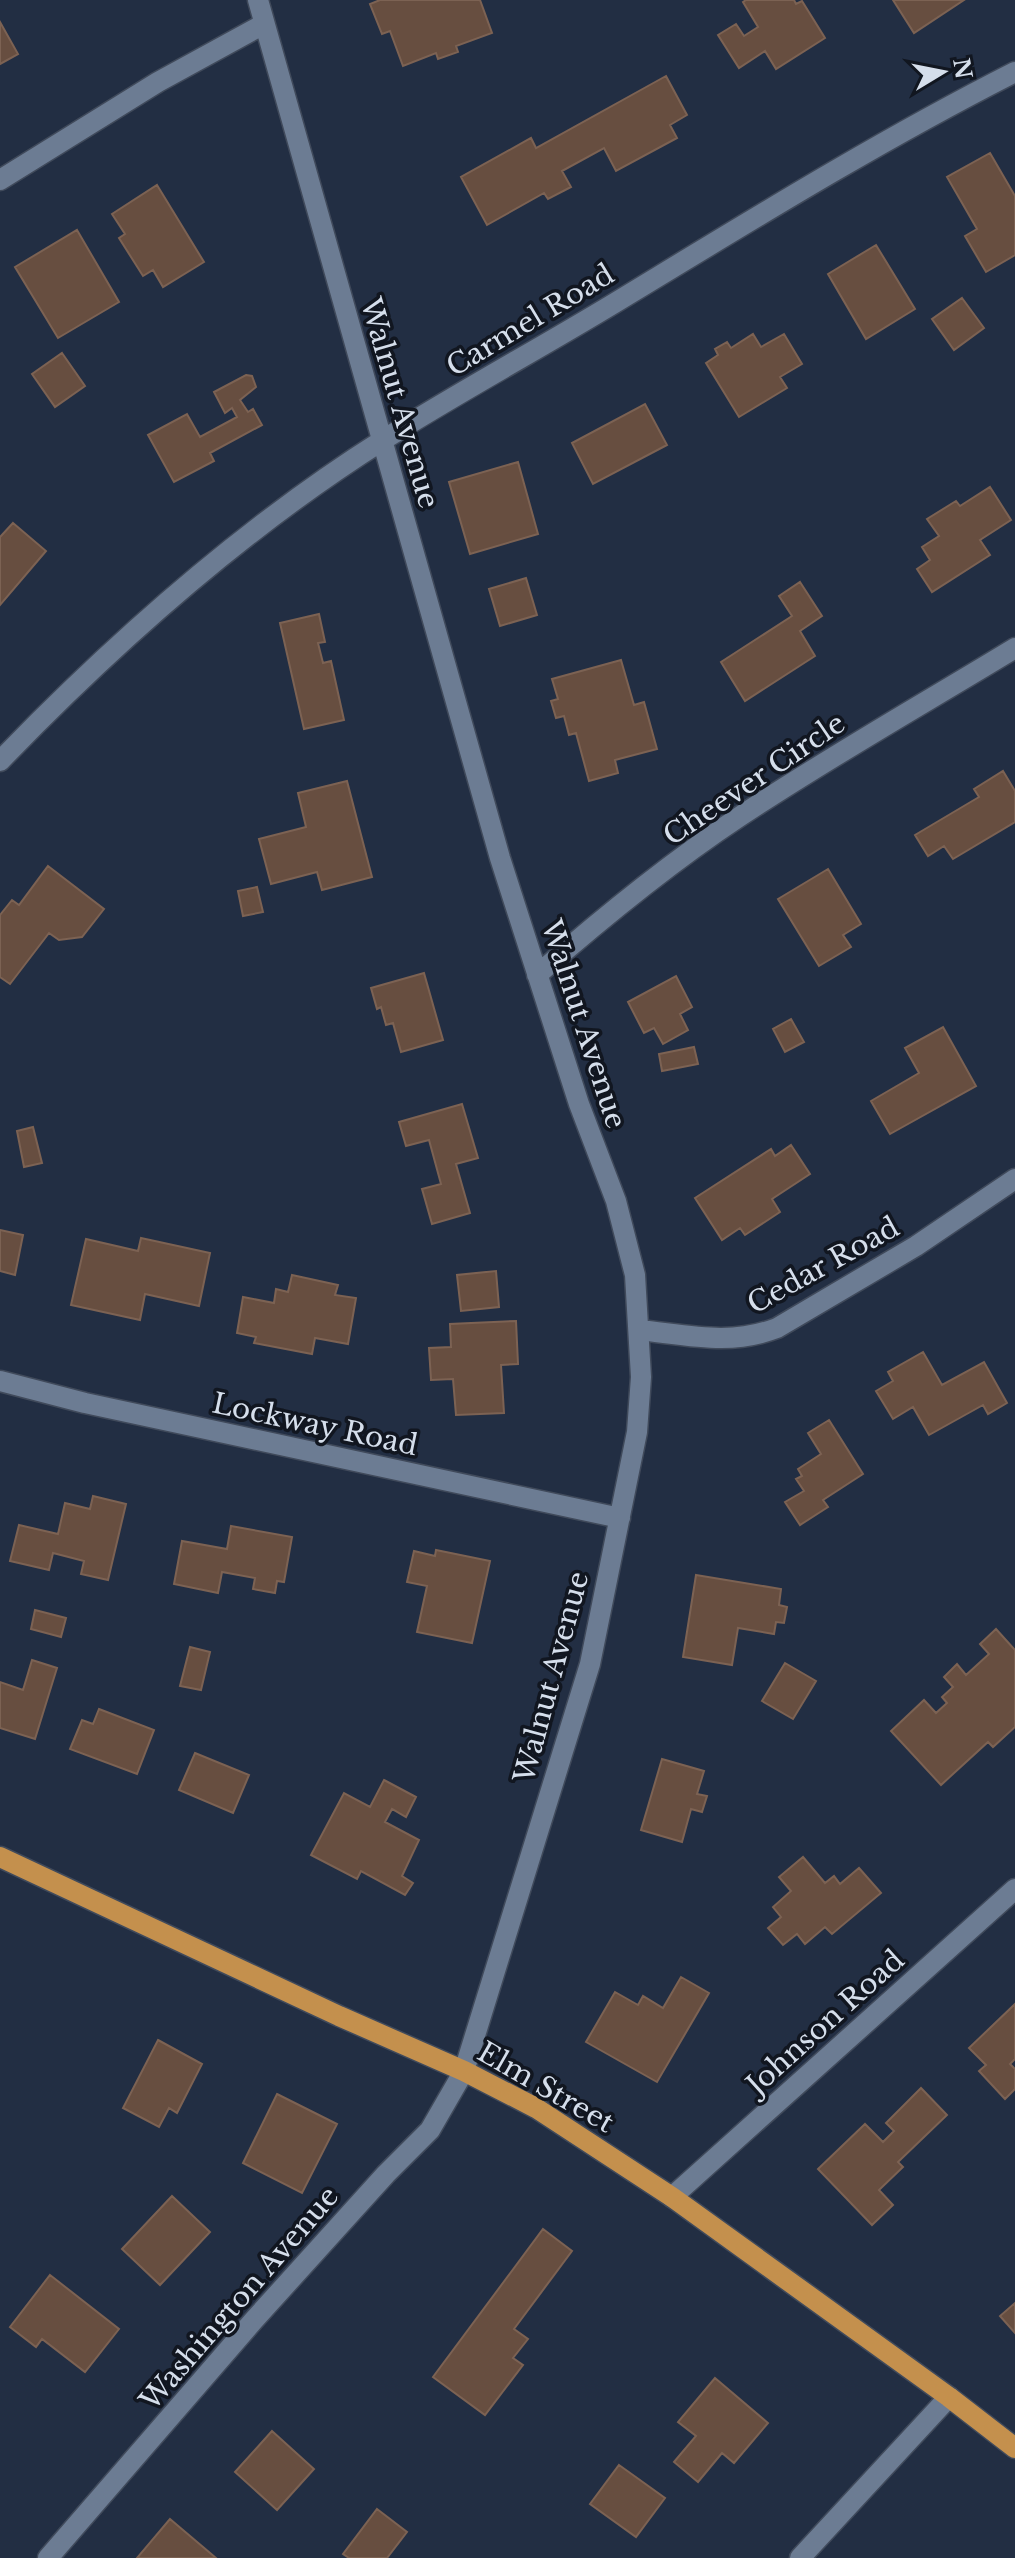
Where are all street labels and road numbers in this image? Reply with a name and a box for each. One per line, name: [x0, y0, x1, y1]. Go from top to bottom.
street label: Carmel Road: [440, 257, 620, 384]
street label: Walnut Avenue: [352, 293, 446, 512]
street label: Cheever Circle: [657, 706, 852, 853]
street label: Walnut Avenue: [533, 914, 634, 1133]
street label: Cedar Road: [741, 1209, 905, 1321]
street label: Lockway Road: [209, 1386, 421, 1463]
street label: Walnut Avenue: [506, 1568, 597, 1788]
street label: Johnson Road: [736, 1942, 911, 2105]
street label: Elm Street: [471, 2034, 621, 2141]
street label: Washington Avenue: [132, 2179, 346, 2418]

